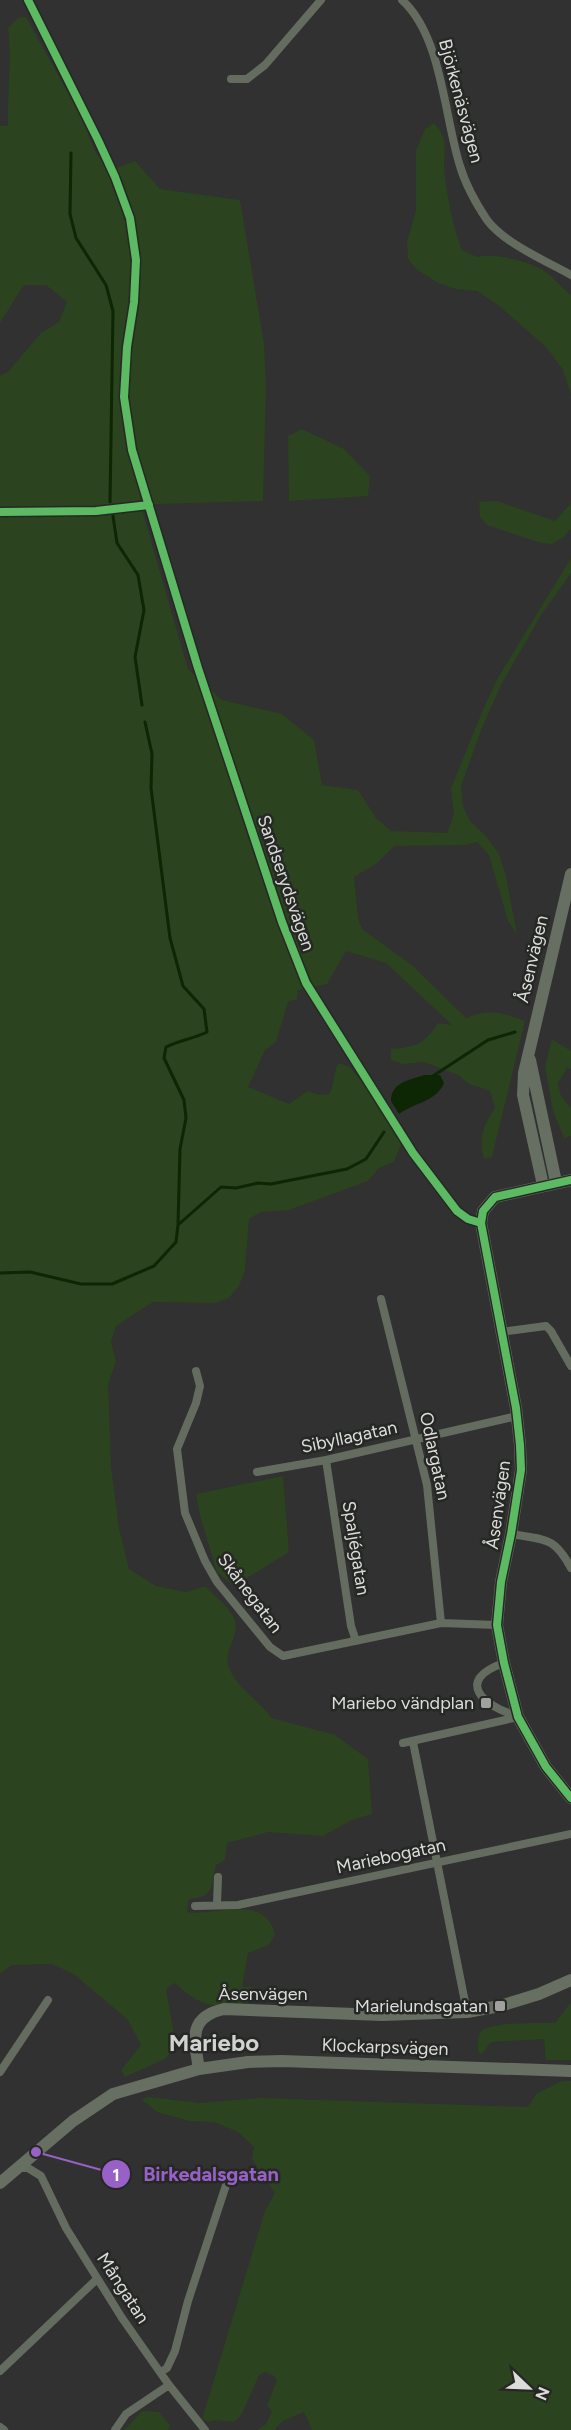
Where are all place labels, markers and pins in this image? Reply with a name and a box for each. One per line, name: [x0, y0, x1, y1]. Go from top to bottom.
place label: Mariebo vändplan: [331, 1692, 474, 1714]
marker: Mariebo vändplan: [479, 1696, 493, 1710]
place label: Marielundsgatan: [355, 1995, 488, 2017]
marker: Marielundsgatan: [493, 1999, 507, 2013]
callout: Birkedalsgatan: [101, 2155, 291, 2193]

